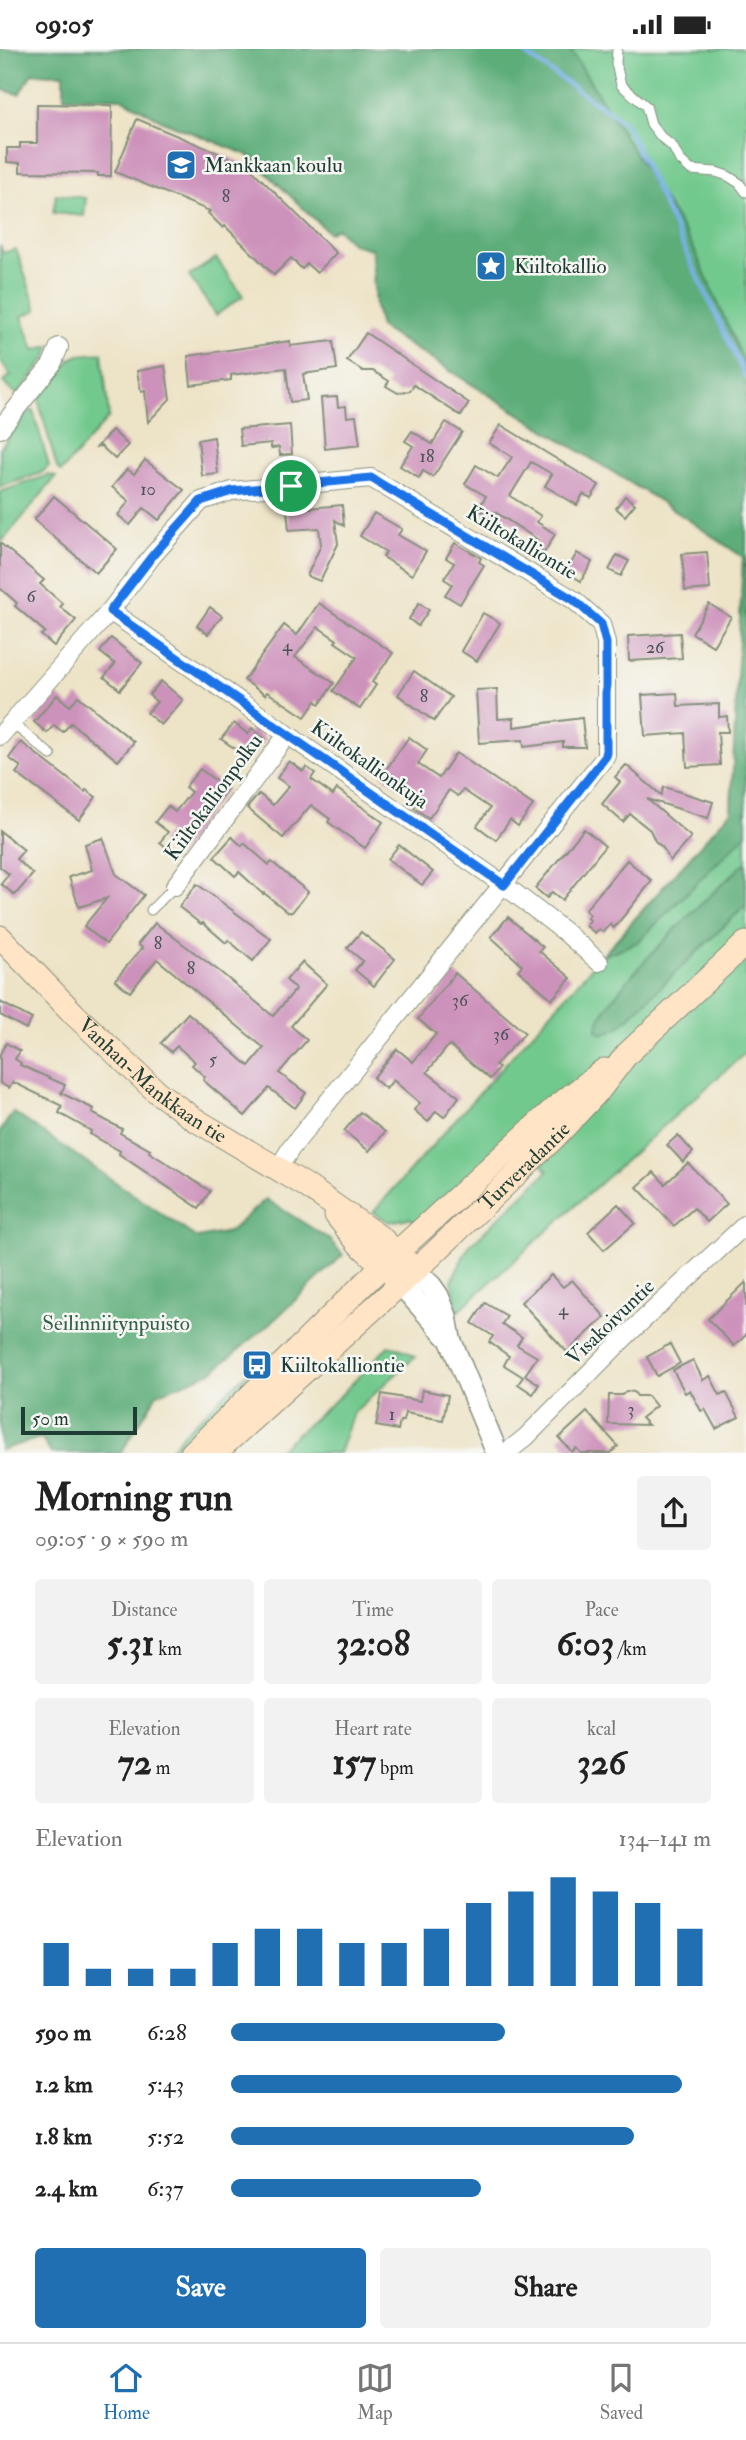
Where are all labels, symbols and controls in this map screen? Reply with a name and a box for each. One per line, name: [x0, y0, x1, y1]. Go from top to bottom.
text: 09:05: [35, 9, 93, 41]
school or university icon: Mankkaan koulu: [164, 148, 198, 182]
place label: Mankkaan koulu: [204, 152, 343, 179]
house number: 8: [222, 185, 230, 208]
place icon: Kiiltokallio: [474, 249, 508, 283]
place label: Kiiltokallio: [514, 253, 607, 280]
house number: 18: [420, 445, 434, 468]
pin: [261, 456, 321, 516]
icon: arrive: [272, 467, 310, 505]
house number: 10: [140, 478, 156, 501]
street label: Kiiltokalliontie: [461, 499, 582, 586]
house number: 6: [26, 585, 36, 608]
house number: 4: [282, 634, 293, 657]
house number: 26: [646, 636, 665, 659]
house number: 8: [420, 685, 428, 708]
street label: Kiiltokallionkuja: [306, 714, 434, 815]
street label: Kiiltokallionpolku: [158, 728, 269, 866]
house number: 8: [154, 932, 162, 955]
house number: 8: [187, 957, 195, 980]
house number: 36: [452, 989, 469, 1012]
street label: Vanhan-Mankkaan tie: [72, 1012, 232, 1150]
house number: 36: [493, 1023, 510, 1046]
house number: 5: [209, 1048, 217, 1071]
street label: Turveradantie: [473, 1116, 577, 1217]
street label: Visakoivuntie: [560, 1273, 661, 1371]
house number: 4: [558, 1298, 569, 1321]
park label: Seilinniitynpuisto: [42, 1310, 190, 1337]
bus stop icon: Kiiltokalliontie: [240, 1348, 274, 1382]
place label: Kiiltokalliontie: [280, 1352, 405, 1379]
house number: 3: [628, 1398, 634, 1421]
house number: 1: [389, 1403, 395, 1426]
scale bar: [21, 1404, 136, 1436]
text: 50 m: [32, 1407, 69, 1431]
text: Morning run: [35, 1474, 233, 1522]
button: share: [637, 1476, 711, 1550]
text: 09:05 · 9 × 590 m: [35, 1524, 188, 1553]
text: Distance: [111, 1598, 178, 1622]
text: Time: [352, 1598, 394, 1622]
text: Pace: [585, 1598, 619, 1622]
text: 5.31: [107, 1622, 154, 1666]
text: 32:08: [336, 1622, 410, 1666]
text: 6:03: [556, 1622, 614, 1666]
text: km: [154, 1637, 182, 1661]
text: /km: [614, 1637, 647, 1661]
text: Elevation: [108, 1717, 181, 1741]
text: Heart rate: [334, 1717, 412, 1741]
text: kcal: [587, 1717, 616, 1741]
text: 72: [118, 1741, 152, 1785]
text: 157: [332, 1741, 376, 1785]
text: 326: [577, 1741, 626, 1785]
text: m: [152, 1756, 171, 1780]
text: bpm: [376, 1756, 414, 1780]
text: Elevation: [35, 1824, 123, 1853]
text: 134–141 m: [618, 1824, 711, 1853]
text: 590 m: [35, 2018, 91, 2047]
text: 6:28: [147, 2018, 187, 2047]
text: 1.2 km: [35, 2070, 93, 2099]
text: 5:43: [147, 2070, 184, 2099]
text: 1.8 km: [35, 2122, 92, 2151]
text: 5:52: [147, 2122, 184, 2151]
text: 2.4 km: [35, 2174, 98, 2203]
text: 6:37: [147, 2174, 184, 2203]
button: Save: [35, 2248, 366, 2328]
button: Share: [380, 2248, 711, 2328]
tab: Home: [103, 2359, 150, 2425]
tab: Map: [356, 2359, 394, 2425]
tab: Saved: [600, 2359, 643, 2425]

